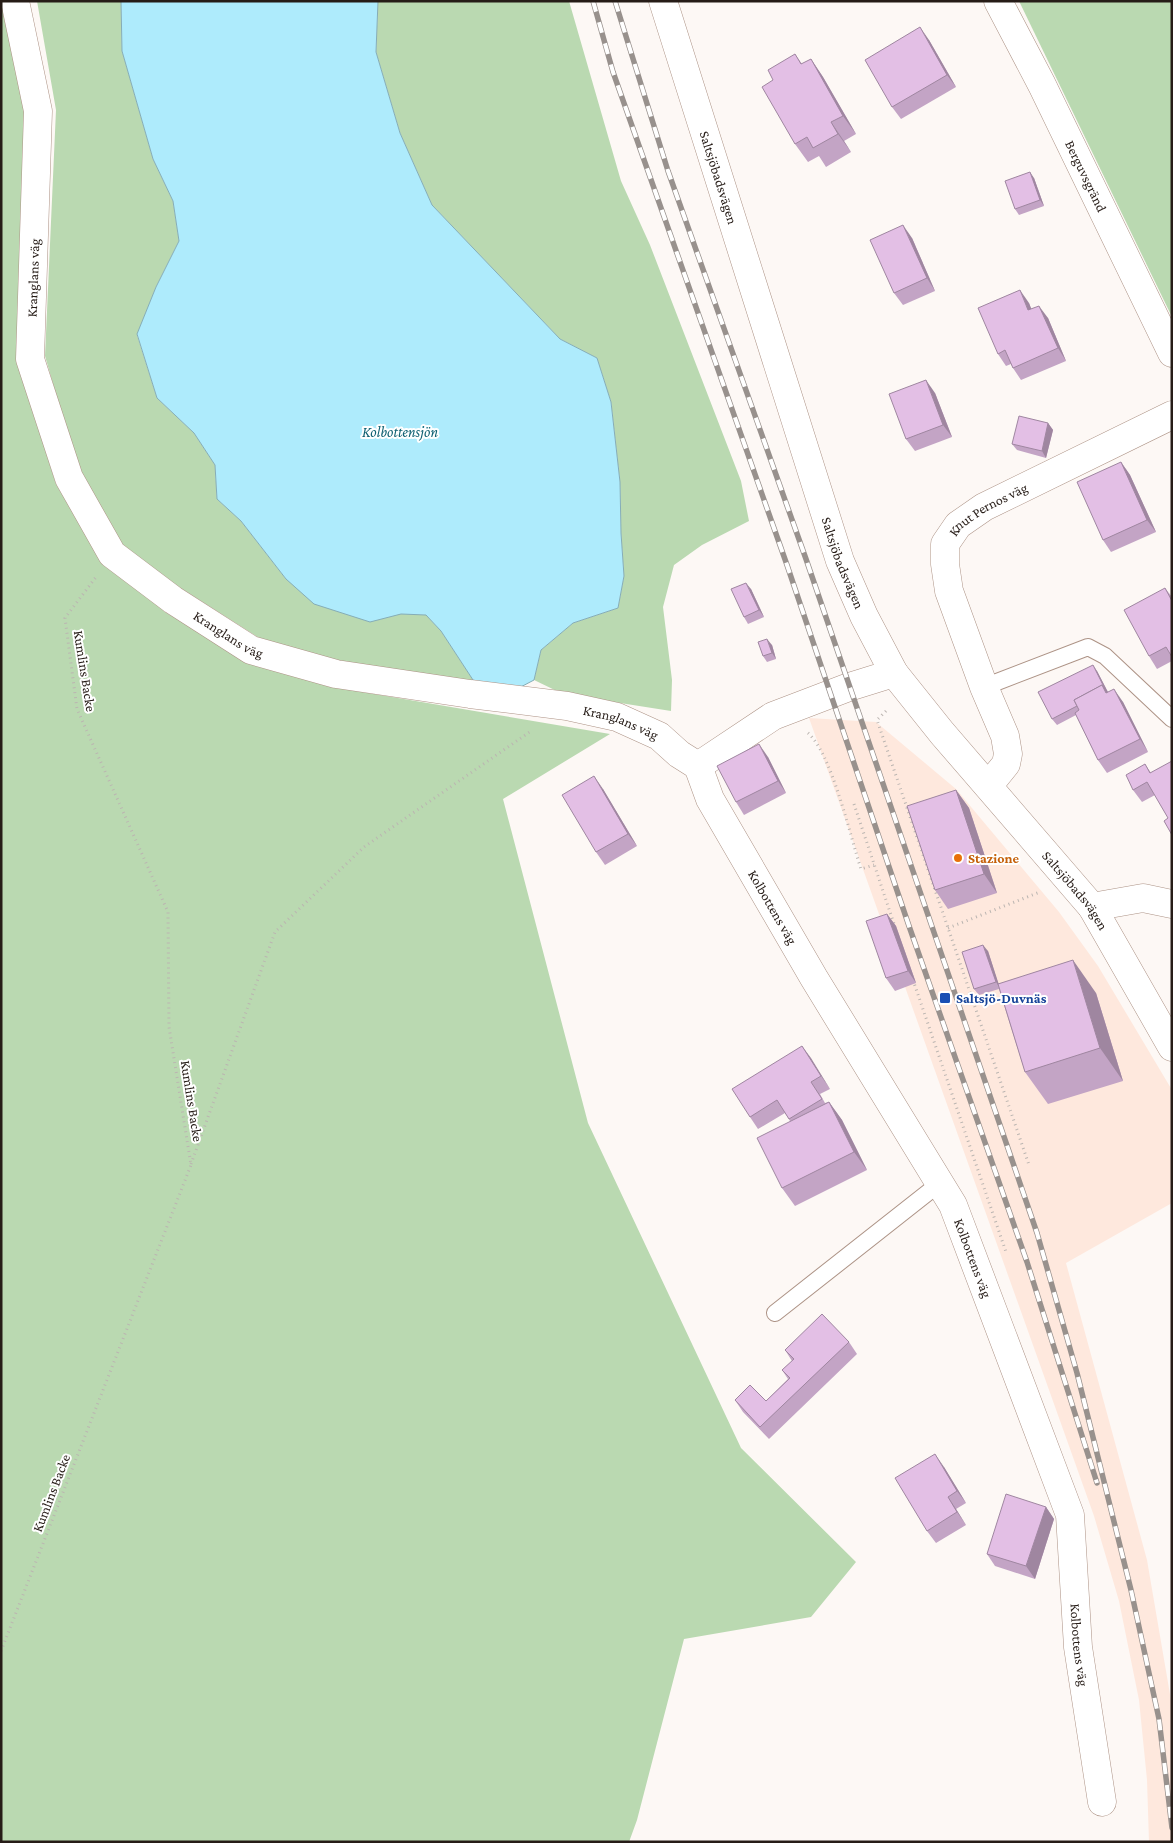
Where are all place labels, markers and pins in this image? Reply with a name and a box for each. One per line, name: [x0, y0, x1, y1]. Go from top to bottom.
place label: Stazione: [968, 850, 1020, 866]
marker: Stazione: [952, 852, 964, 864]
place label: Saltsjö-Duvnäs: [956, 990, 1047, 1007]
marker: Saltsjö-Duvnäs: [938, 991, 952, 1005]

